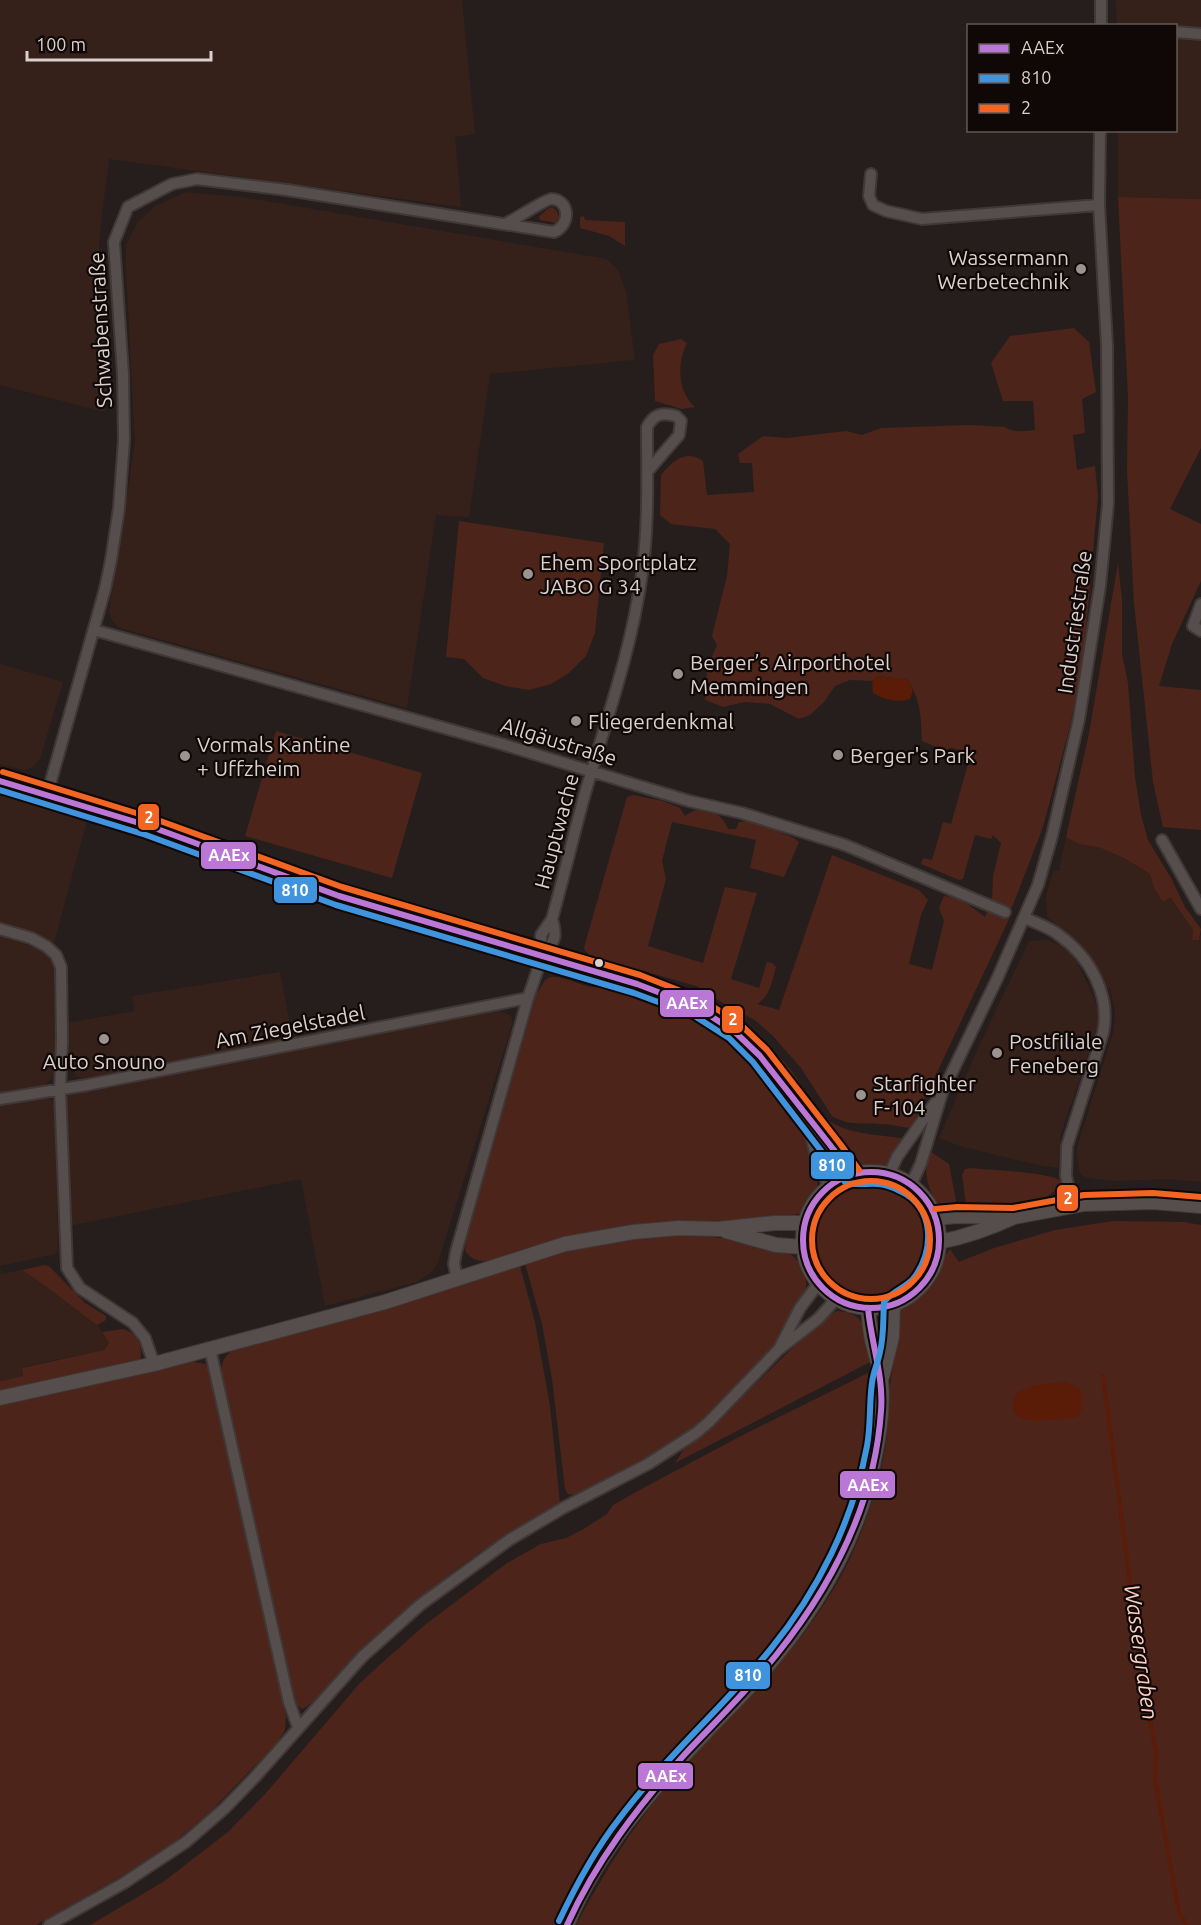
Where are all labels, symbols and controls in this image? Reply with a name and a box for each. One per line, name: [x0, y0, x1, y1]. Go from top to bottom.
scale bar: [27, 24, 212, 62]
legend: [967, 24, 1177, 132]
text: 100 m: [36, 34, 86, 54]
text: AAEx: [1021, 37, 1064, 57]
text: 810: [1021, 67, 1051, 87]
text: 2: [1021, 97, 1031, 117]
place label: Wassermann Werbetechnik: [937, 245, 1069, 293]
street label: Schwabenstraße: [84, 251, 116, 409]
marker: Wassermann Werbetechnik: [1074, 262, 1088, 276]
street label: Industriestraße: [1052, 549, 1096, 695]
place label: Ehem Sportplatz JABO G 34: [540, 550, 697, 598]
marker: Ehem Sportplatz JABO G 34: [521, 567, 535, 581]
place label: Berger’s Airporthotel Memmingen: [690, 650, 891, 698]
marker: Berger’s Airporthotel Memmingen: [671, 667, 685, 681]
place label: Fliegerdenkmal: [588, 709, 734, 733]
street label: Allgäustraße: [498, 712, 620, 770]
marker: Fliegerdenkmal: [569, 714, 583, 728]
place label: Vormals Kantine + Uffzheim: [197, 732, 351, 780]
place label: Berger's Park: [850, 743, 976, 767]
marker: Berger's Park: [831, 748, 845, 762]
marker: Vormals Kantine + Uffzheim: [178, 749, 192, 763]
street label: Hauptwache: [529, 771, 583, 891]
line badge: 2: [137, 803, 160, 831]
text: 2: [144, 808, 154, 826]
line badge: AAEx: [200, 841, 257, 870]
text: AAEx: [208, 846, 250, 864]
line badge: 810: [273, 876, 318, 904]
text: 810: [281, 881, 309, 899]
unlabelled marker: [593, 957, 605, 969]
line badge: AAEx: [659, 989, 715, 1018]
text: AAEx: [666, 994, 708, 1012]
street label: Am Ziegelstadel: [213, 1000, 367, 1052]
line badge: 2: [721, 1005, 744, 1034]
text: 2: [728, 1010, 738, 1028]
place label: Postfiliale Feneberg: [1009, 1029, 1103, 1077]
marker: Auto Snouno: [97, 1032, 111, 1046]
marker: Postfiliale Feneberg: [990, 1046, 1004, 1060]
place label: Auto Snouno: [43, 1049, 165, 1073]
place label: Starfighter F-104: [873, 1071, 976, 1119]
marker: Starfighter F-104: [854, 1088, 868, 1102]
line badge: 810: [810, 1151, 855, 1180]
text: 810: [818, 1156, 846, 1174]
line badge: 2: [1056, 1184, 1079, 1212]
text: 2: [1063, 1189, 1073, 1207]
line badge: AAEx: [839, 1470, 896, 1499]
text: AAEx: [847, 1476, 889, 1494]
water label: Wassergraben: [1120, 1583, 1164, 1721]
line badge: 810: [725, 1661, 771, 1690]
text: 810: [734, 1666, 762, 1684]
line badge: AAEx: [637, 1762, 694, 1790]
text: AAEx: [645, 1767, 687, 1785]

